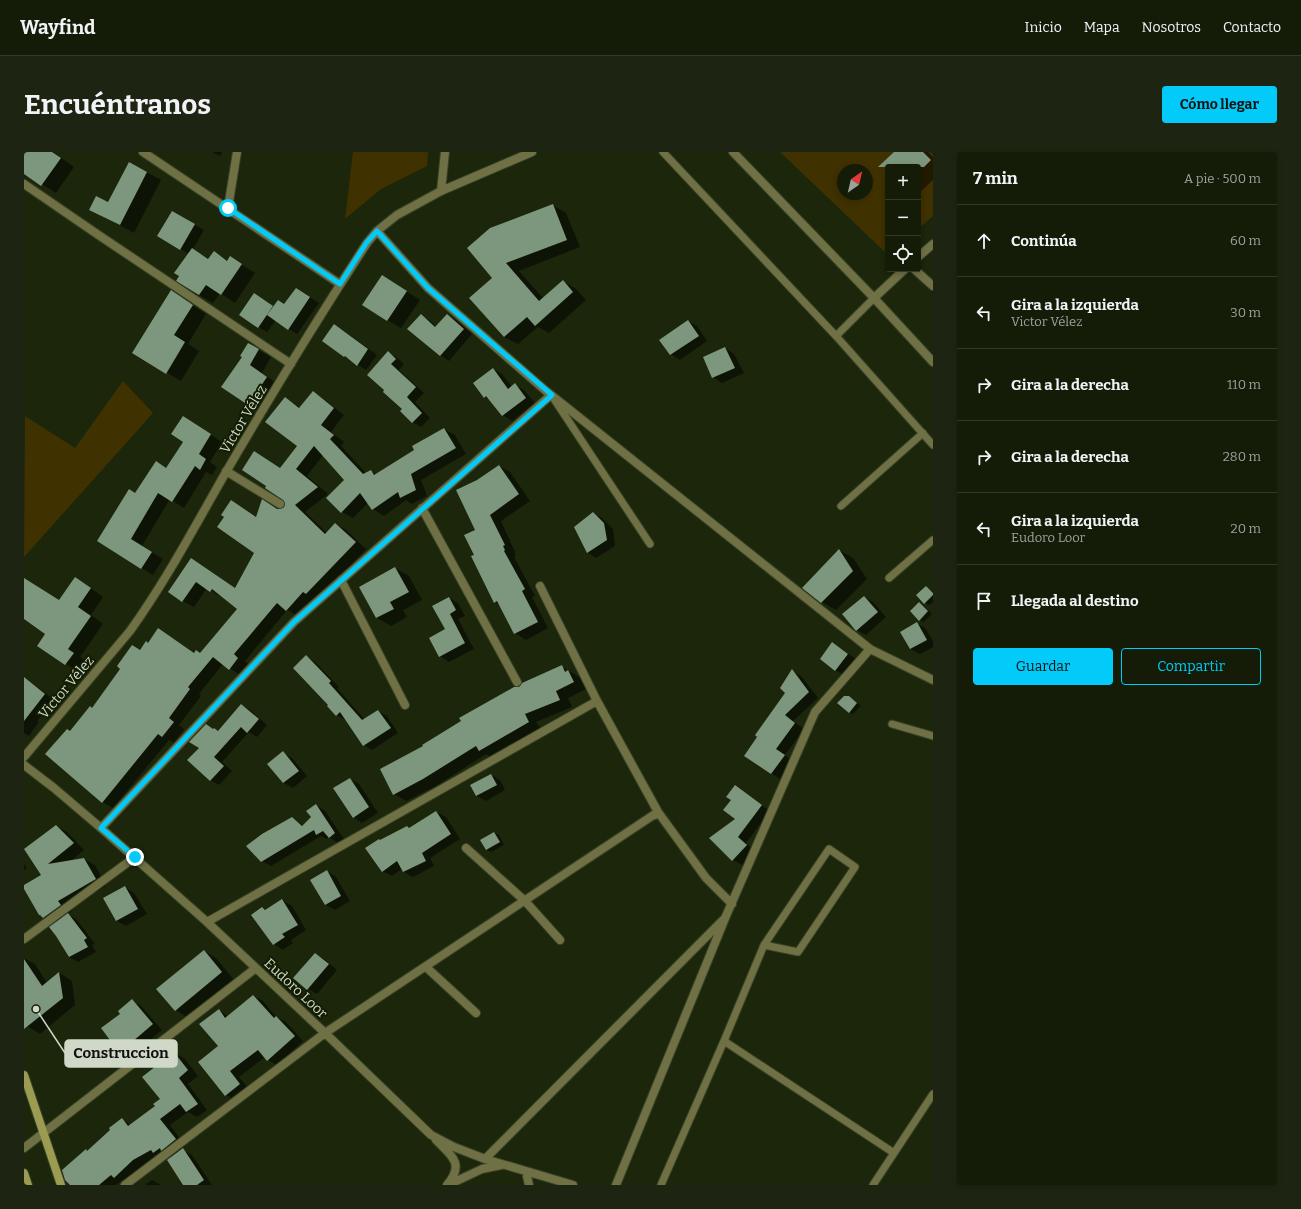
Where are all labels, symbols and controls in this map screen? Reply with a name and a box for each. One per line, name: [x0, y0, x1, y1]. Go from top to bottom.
text: Wayfind: [20, 16, 96, 39]
text: Inicio: [1025, 19, 1062, 36]
text: Mapa: [1084, 19, 1120, 36]
text: Nosotros: [1142, 19, 1201, 36]
text: Contacto: [1223, 19, 1281, 36]
button: Cómo llegar: [1162, 86, 1277, 123]
text: Encuéntranos: [24, 88, 211, 121]
north arrow: [837, 164, 873, 200]
map controls: [885, 164, 921, 272]
button: +: [885, 164, 921, 200]
text: 7 min: [973, 168, 1018, 189]
text: A pie · 500 m: [1184, 171, 1261, 186]
route start: [219, 199, 237, 217]
button: −: [885, 200, 921, 236]
icon: ahead: [973, 230, 995, 252]
text: Continúa: [1011, 232, 1077, 250]
text: 60 m: [1230, 233, 1261, 248]
button: locate: [885, 236, 921, 272]
text: Gira a la izquierda: [1011, 296, 1139, 314]
icon: left: [973, 302, 995, 324]
text: 30 m: [1230, 305, 1261, 320]
text: Victor Vélez: [1011, 314, 1082, 329]
icon: right: [973, 374, 995, 396]
text: Gira a la derecha: [1011, 376, 1129, 394]
text: 110 m: [1227, 377, 1261, 392]
street label: Victor Vélez: [216, 382, 271, 457]
icon: right: [973, 446, 995, 468]
text: Gira a la derecha: [1011, 448, 1129, 466]
text: 280 m: [1223, 449, 1261, 464]
text: Gira a la izquierda: [1011, 512, 1139, 530]
icon: left: [973, 518, 995, 540]
text: 20 m: [1231, 521, 1261, 536]
text: Eudoro Loor: [1011, 530, 1085, 545]
icon: arrive: [973, 590, 995, 612]
text: Llegada al destino: [1011, 592, 1139, 610]
button: Guardar: [973, 648, 1113, 685]
button: Compartir: [1121, 648, 1261, 685]
street label: Victor Vélez: [35, 652, 98, 722]
route end: [126, 848, 144, 866]
street label: Eudoro Loor: [261, 955, 331, 1022]
callout: Construccion: [65, 1040, 177, 1067]
text: Construccion: [73, 1044, 169, 1062]

